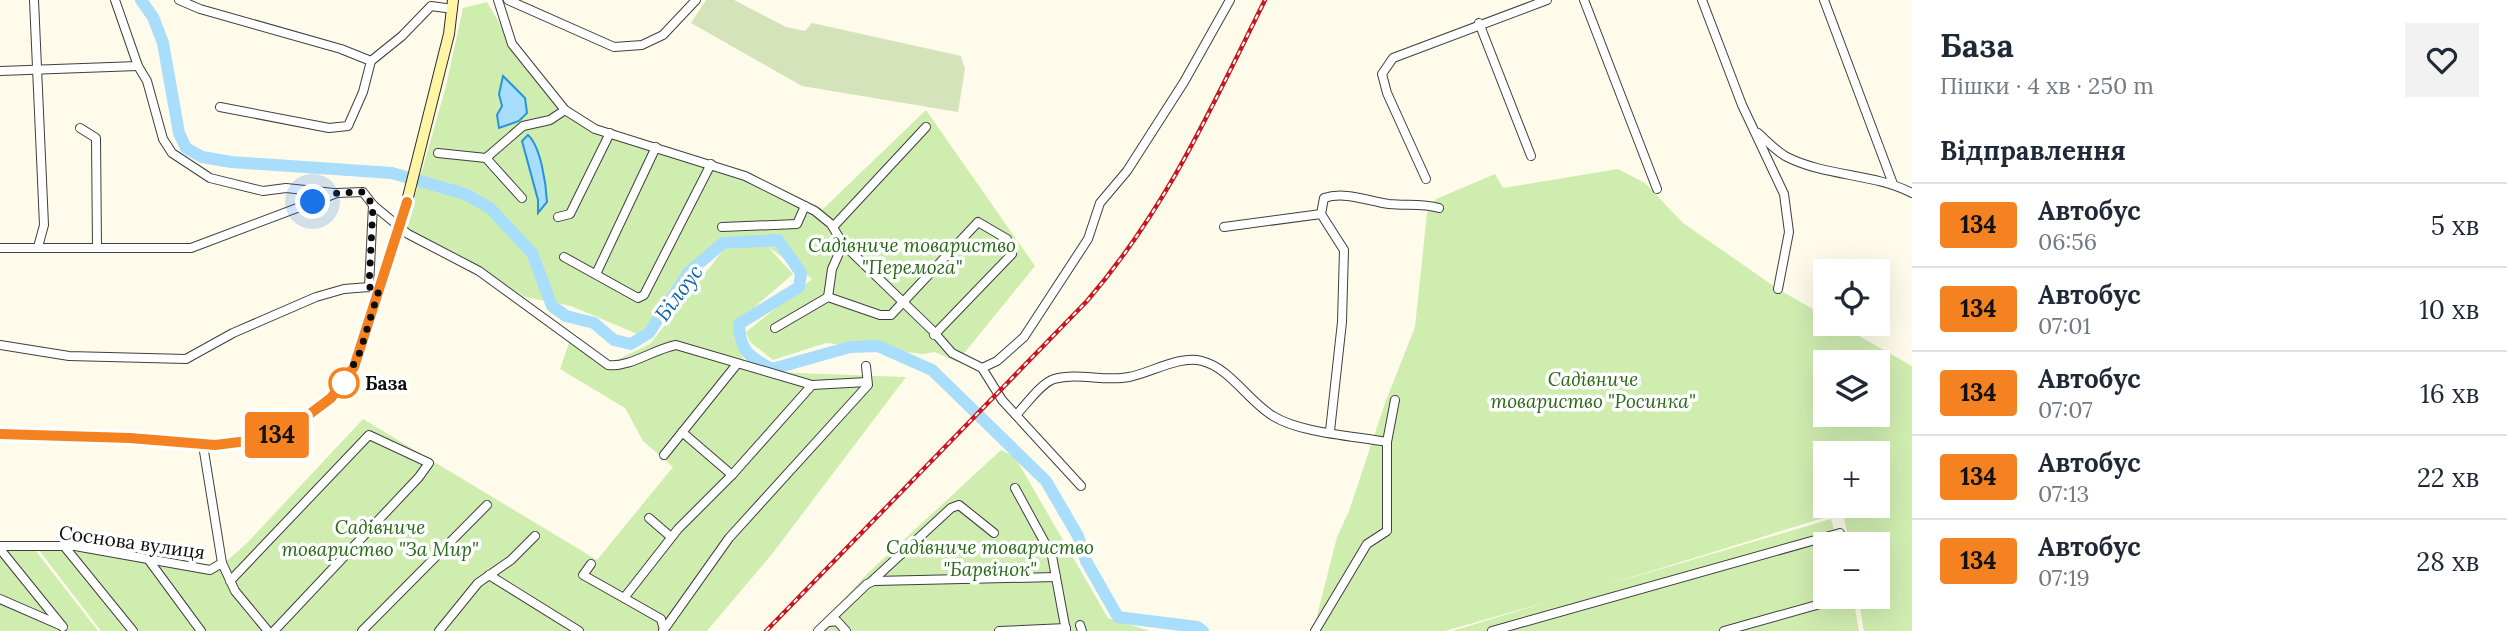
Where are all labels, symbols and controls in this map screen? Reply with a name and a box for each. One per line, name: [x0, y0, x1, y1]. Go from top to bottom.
button: heart: [2405, 23, 2479, 97]
text: База: [1940, 24, 2014, 66]
text: Пішки · 4 хв · 250 m: [1940, 71, 2154, 100]
text: Відправлення: [1940, 134, 2126, 167]
your location: [295, 184, 330, 219]
text: Автобус: [2038, 194, 2141, 227]
text: 134: [1960, 209, 1997, 240]
text: 5 хв: [2431, 209, 2479, 242]
text: 06:56: [2038, 227, 2097, 256]
park label: Садівниче товариство "Перемога": [808, 233, 1016, 279]
water label: Білоус: [649, 259, 709, 326]
map controls: [1813, 259, 1890, 609]
button: locate: [1813, 259, 1890, 336]
text: Автобус: [2038, 278, 2141, 311]
text: 134: [1960, 293, 1997, 324]
text: 10 хв: [2419, 293, 2479, 326]
text: 07:01: [2038, 311, 2091, 340]
button: layers: [1813, 350, 1890, 427]
text: Автобус: [2038, 362, 2141, 395]
park label: Садівниче товариство "Росинка": [1491, 367, 1696, 413]
marker: База: [329, 368, 359, 398]
place label: База: [365, 371, 408, 395]
text: 134: [1960, 377, 1997, 408]
text: 16 хв: [2420, 377, 2479, 410]
text: 07:07: [2038, 395, 2093, 424]
line badge: 134: [237, 412, 317, 458]
text: 134: [259, 419, 295, 450]
button: +: [1813, 441, 1890, 518]
text: Автобус: [2038, 446, 2141, 479]
text: 134: [1960, 461, 1997, 492]
text: 22 хв: [2417, 461, 2479, 494]
text: 07:13: [2038, 479, 2089, 508]
park label: Садівниче товариство "За Мир": [281, 515, 479, 561]
street label: Соснова вулиця: [57, 520, 207, 564]
text: Автобус: [2038, 530, 2141, 563]
button: −: [1813, 532, 1890, 609]
park label: Садівниче товариство "Барвінок": [886, 535, 1094, 581]
text: 134: [1960, 545, 1997, 576]
text: 28 хв: [2416, 545, 2479, 578]
text: 07:19: [2038, 563, 2090, 592]

